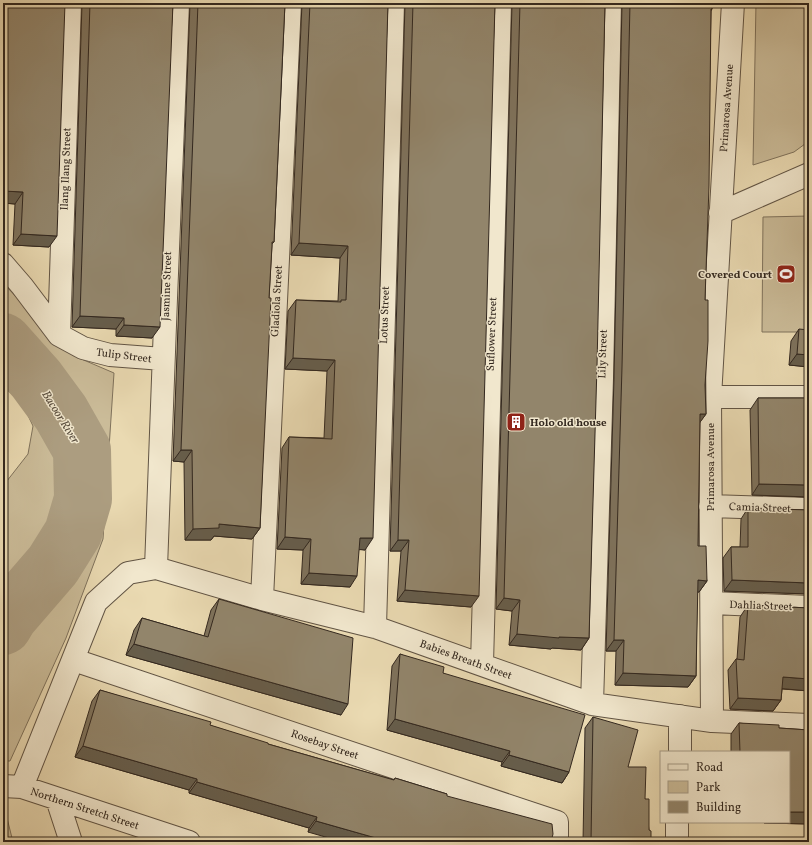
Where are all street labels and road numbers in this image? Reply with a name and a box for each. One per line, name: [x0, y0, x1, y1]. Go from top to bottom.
street label: Primarosa Avenue: [717, 64, 738, 153]
street label: Ilang Ilang Street: [58, 127, 75, 211]
street label: Jasmine Street: [159, 251, 176, 321]
street label: Gladiola Street: [268, 265, 287, 337]
street label: Lotus Street: [377, 286, 394, 344]
street label: Suflower Street: [484, 297, 501, 371]
street label: Lily Street: [595, 329, 612, 379]
street label: Tulip Street: [95, 346, 153, 367]
street label: Primarosa Avenue: [704, 423, 719, 511]
street label: Camia Street: [729, 500, 791, 517]
street label: Dahlia Street: [729, 598, 793, 615]
street label: Babies Breath Street: [417, 637, 514, 684]
street label: Rosebay Street: [289, 727, 361, 764]
street label: Northern Stretch Street: [28, 785, 141, 834]

